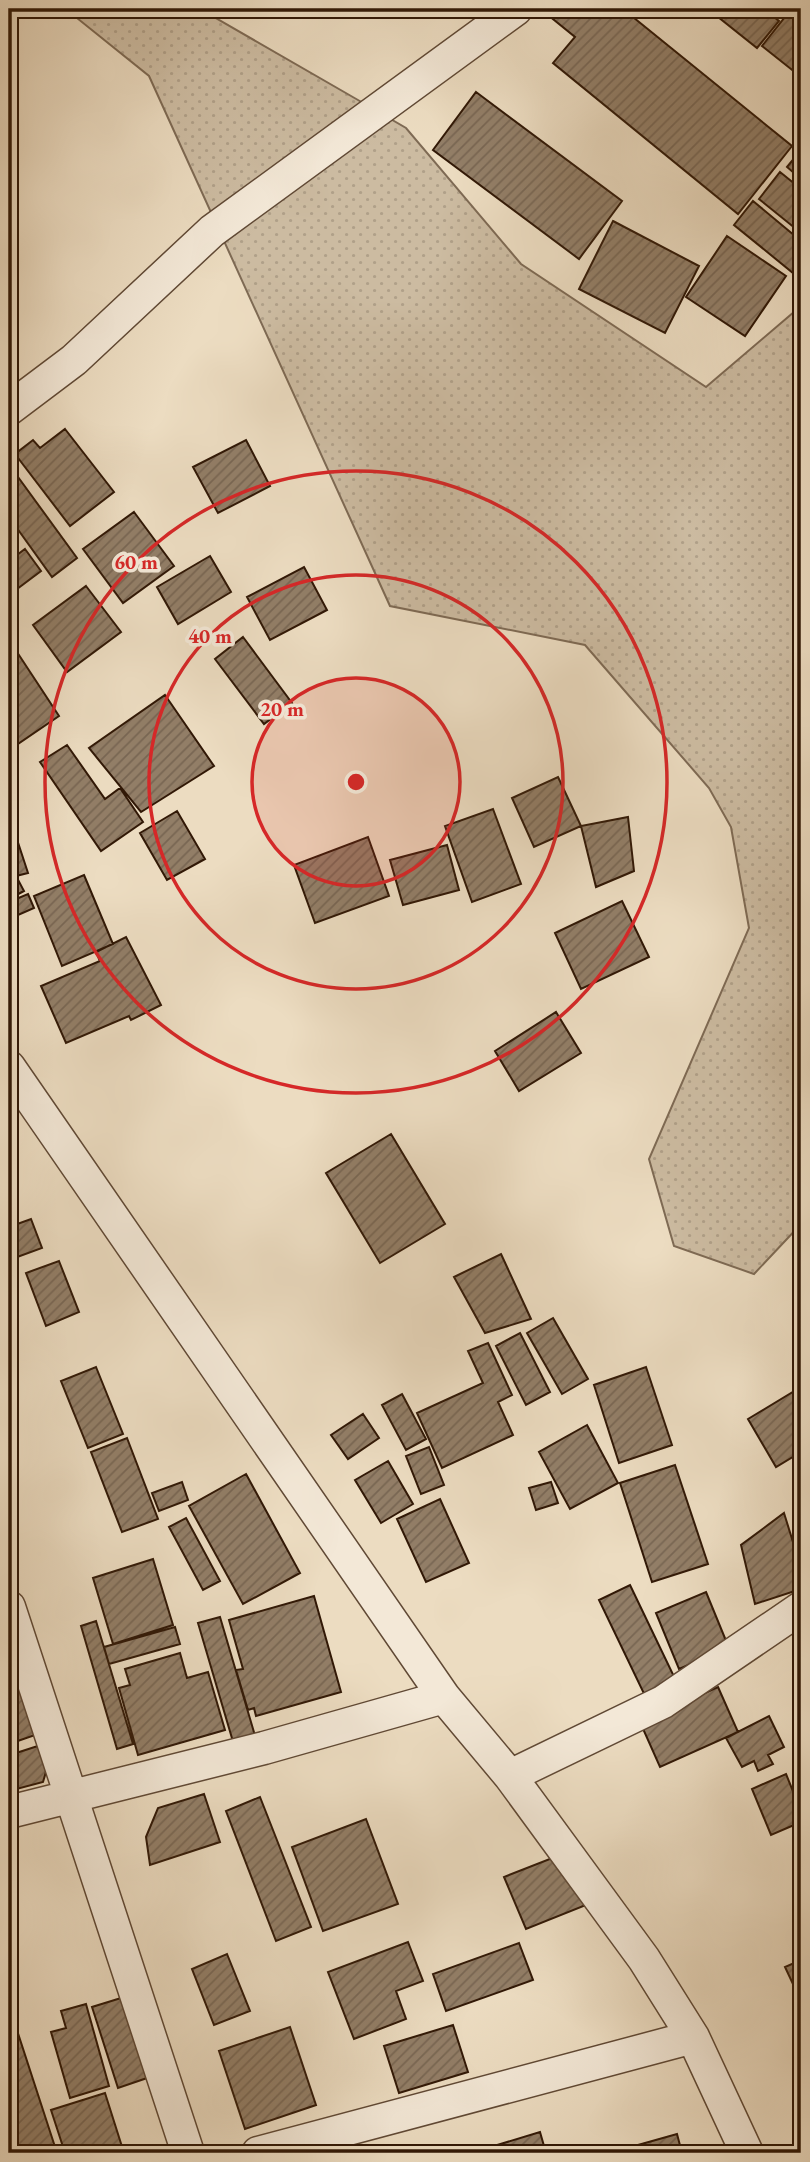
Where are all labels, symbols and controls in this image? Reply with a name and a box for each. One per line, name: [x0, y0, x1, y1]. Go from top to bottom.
text: 60 m: [114, 548, 158, 575]
text: 40 m: [188, 622, 232, 649]
text: 20 m: [260, 695, 304, 722]
centre of rings: [344, 770, 368, 794]

